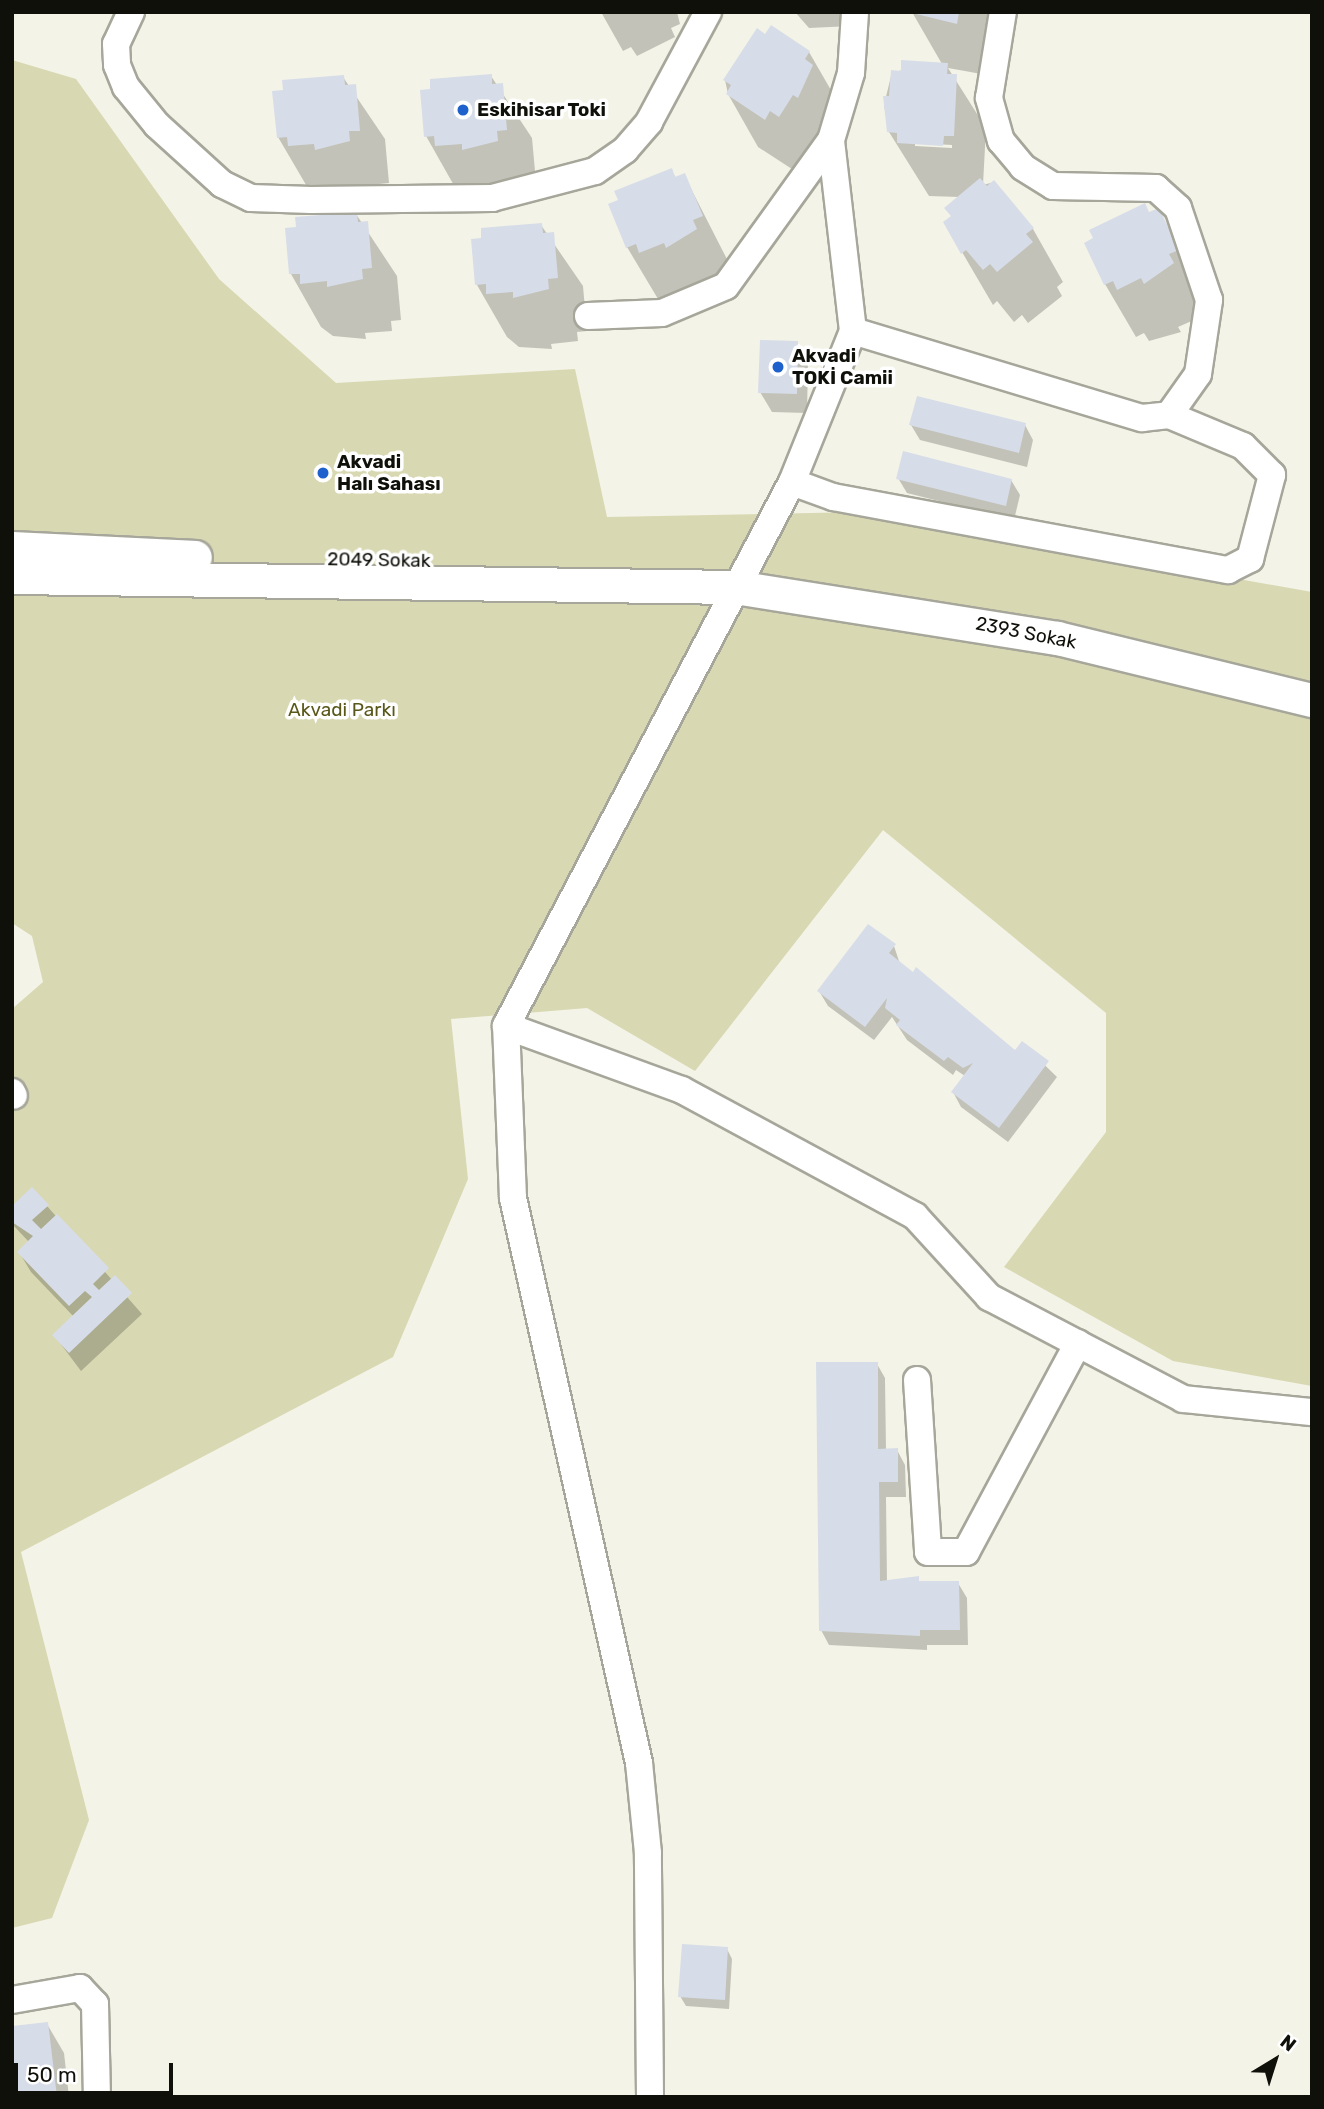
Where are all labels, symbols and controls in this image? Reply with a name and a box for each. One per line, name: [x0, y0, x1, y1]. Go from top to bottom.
place label: Eskihisar Toki: [477, 99, 607, 121]
marker: Eskihisar Toki: [455, 102, 471, 118]
place label: Akvadi TOKİ Camii: [792, 345, 893, 389]
marker: Akvadi TOKİ Camii: [770, 359, 786, 375]
place label: Akvadi Halı Sahası: [337, 451, 441, 495]
marker: Akvadi Halı Sahası: [315, 465, 331, 481]
street label: 2049 Sokak: [327, 548, 431, 572]
street label: 2393 Sokak: [974, 612, 1078, 654]
park label: Akvadi Parkı: [288, 699, 396, 721]
north arrow: [1240, 2025, 1310, 2095]
text: N: [1276, 2030, 1301, 2056]
scale bar: [18, 2050, 177, 2094]
text: 50 m: [27, 2062, 77, 2087]

